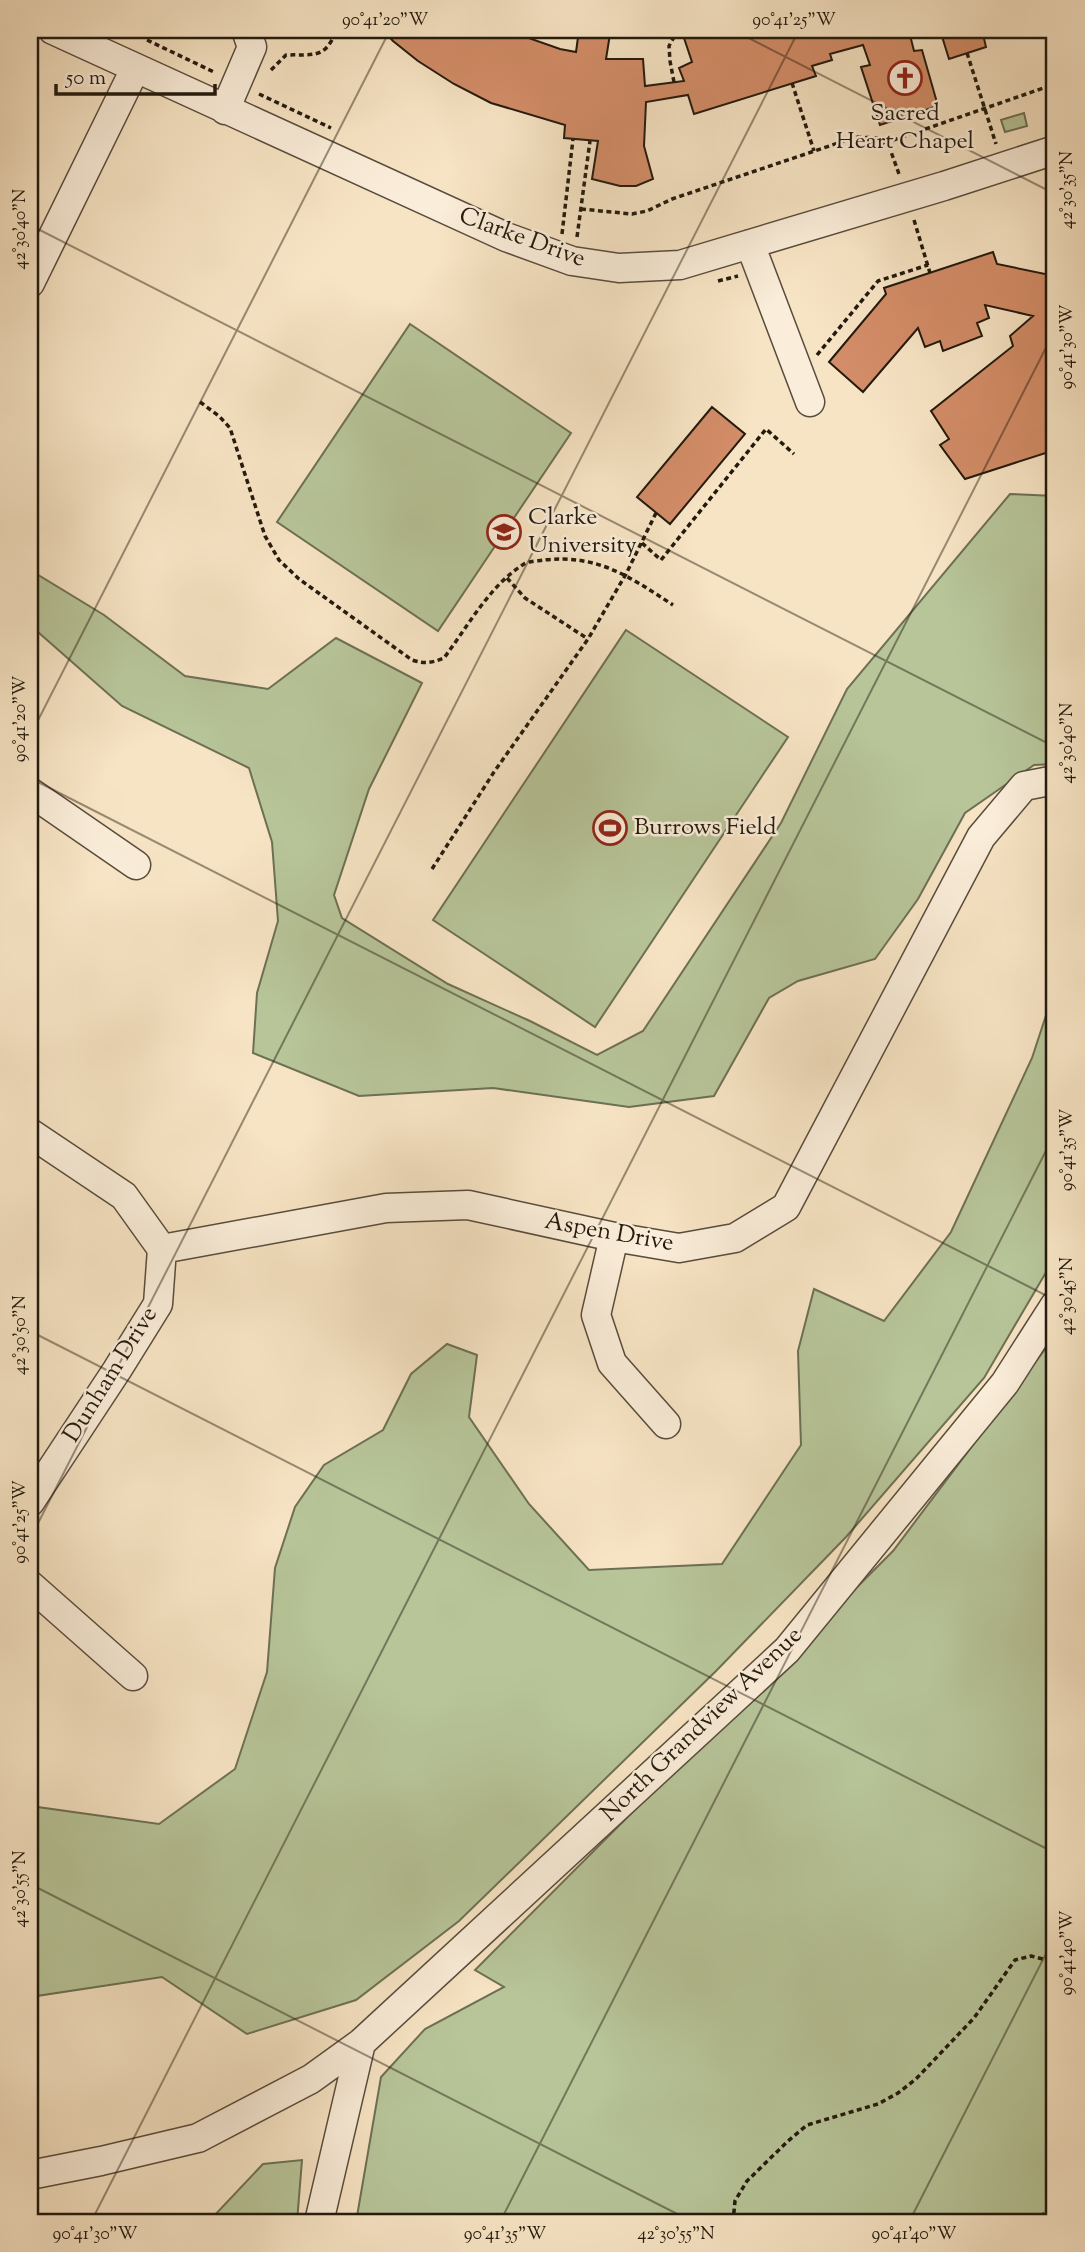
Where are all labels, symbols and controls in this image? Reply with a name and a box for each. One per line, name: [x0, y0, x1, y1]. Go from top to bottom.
text: 90°41'20"W: [342, 8, 428, 34]
text: 90°41'25"W: [752, 8, 836, 34]
scale bar: [56, 52, 215, 96]
church icon: Sacred Heart Chapel: [886, 59, 924, 97]
text: 50 m: [65, 64, 106, 94]
place label: Sacred Heart Chapel: [836, 97, 975, 159]
text: 42°30'35"N: [1055, 151, 1081, 229]
text: 42°30'40"N: [8, 189, 34, 269]
street label: Clarke Drive: [454, 199, 590, 277]
text: 90°41'30"W: [1055, 304, 1081, 390]
place label: Clarke University: [528, 501, 637, 563]
school or university icon: Clarke University: [485, 513, 523, 551]
text: 90°41'20"W: [8, 676, 34, 762]
text: 42°30'40"N: [1055, 703, 1081, 783]
sports icon: Burrows Field: [591, 809, 629, 847]
place label: Burrows Field: [634, 811, 777, 845]
text: 90°41'35"W: [1055, 1109, 1081, 1191]
street label: Aspen Drive: [542, 1205, 676, 1261]
text: 42°30'45"N: [1055, 1257, 1081, 1335]
text: 42°30'50"N: [8, 1295, 34, 1375]
street label: Dunham Drive: [56, 1300, 166, 1450]
text: 90°41'25"W: [8, 1480, 34, 1564]
street label: North Grandview Avenue: [594, 1619, 810, 1831]
text: 42°30'55"N: [8, 1850, 34, 1928]
text: 90°41'40"W: [1055, 1910, 1081, 1996]
text: 90°41'30"W: [52, 2222, 138, 2248]
text: 90°41'35"W: [464, 2222, 546, 2248]
text: 42°30'55"N: [637, 2222, 715, 2248]
text: 90°41'40"W: [871, 2222, 957, 2248]

